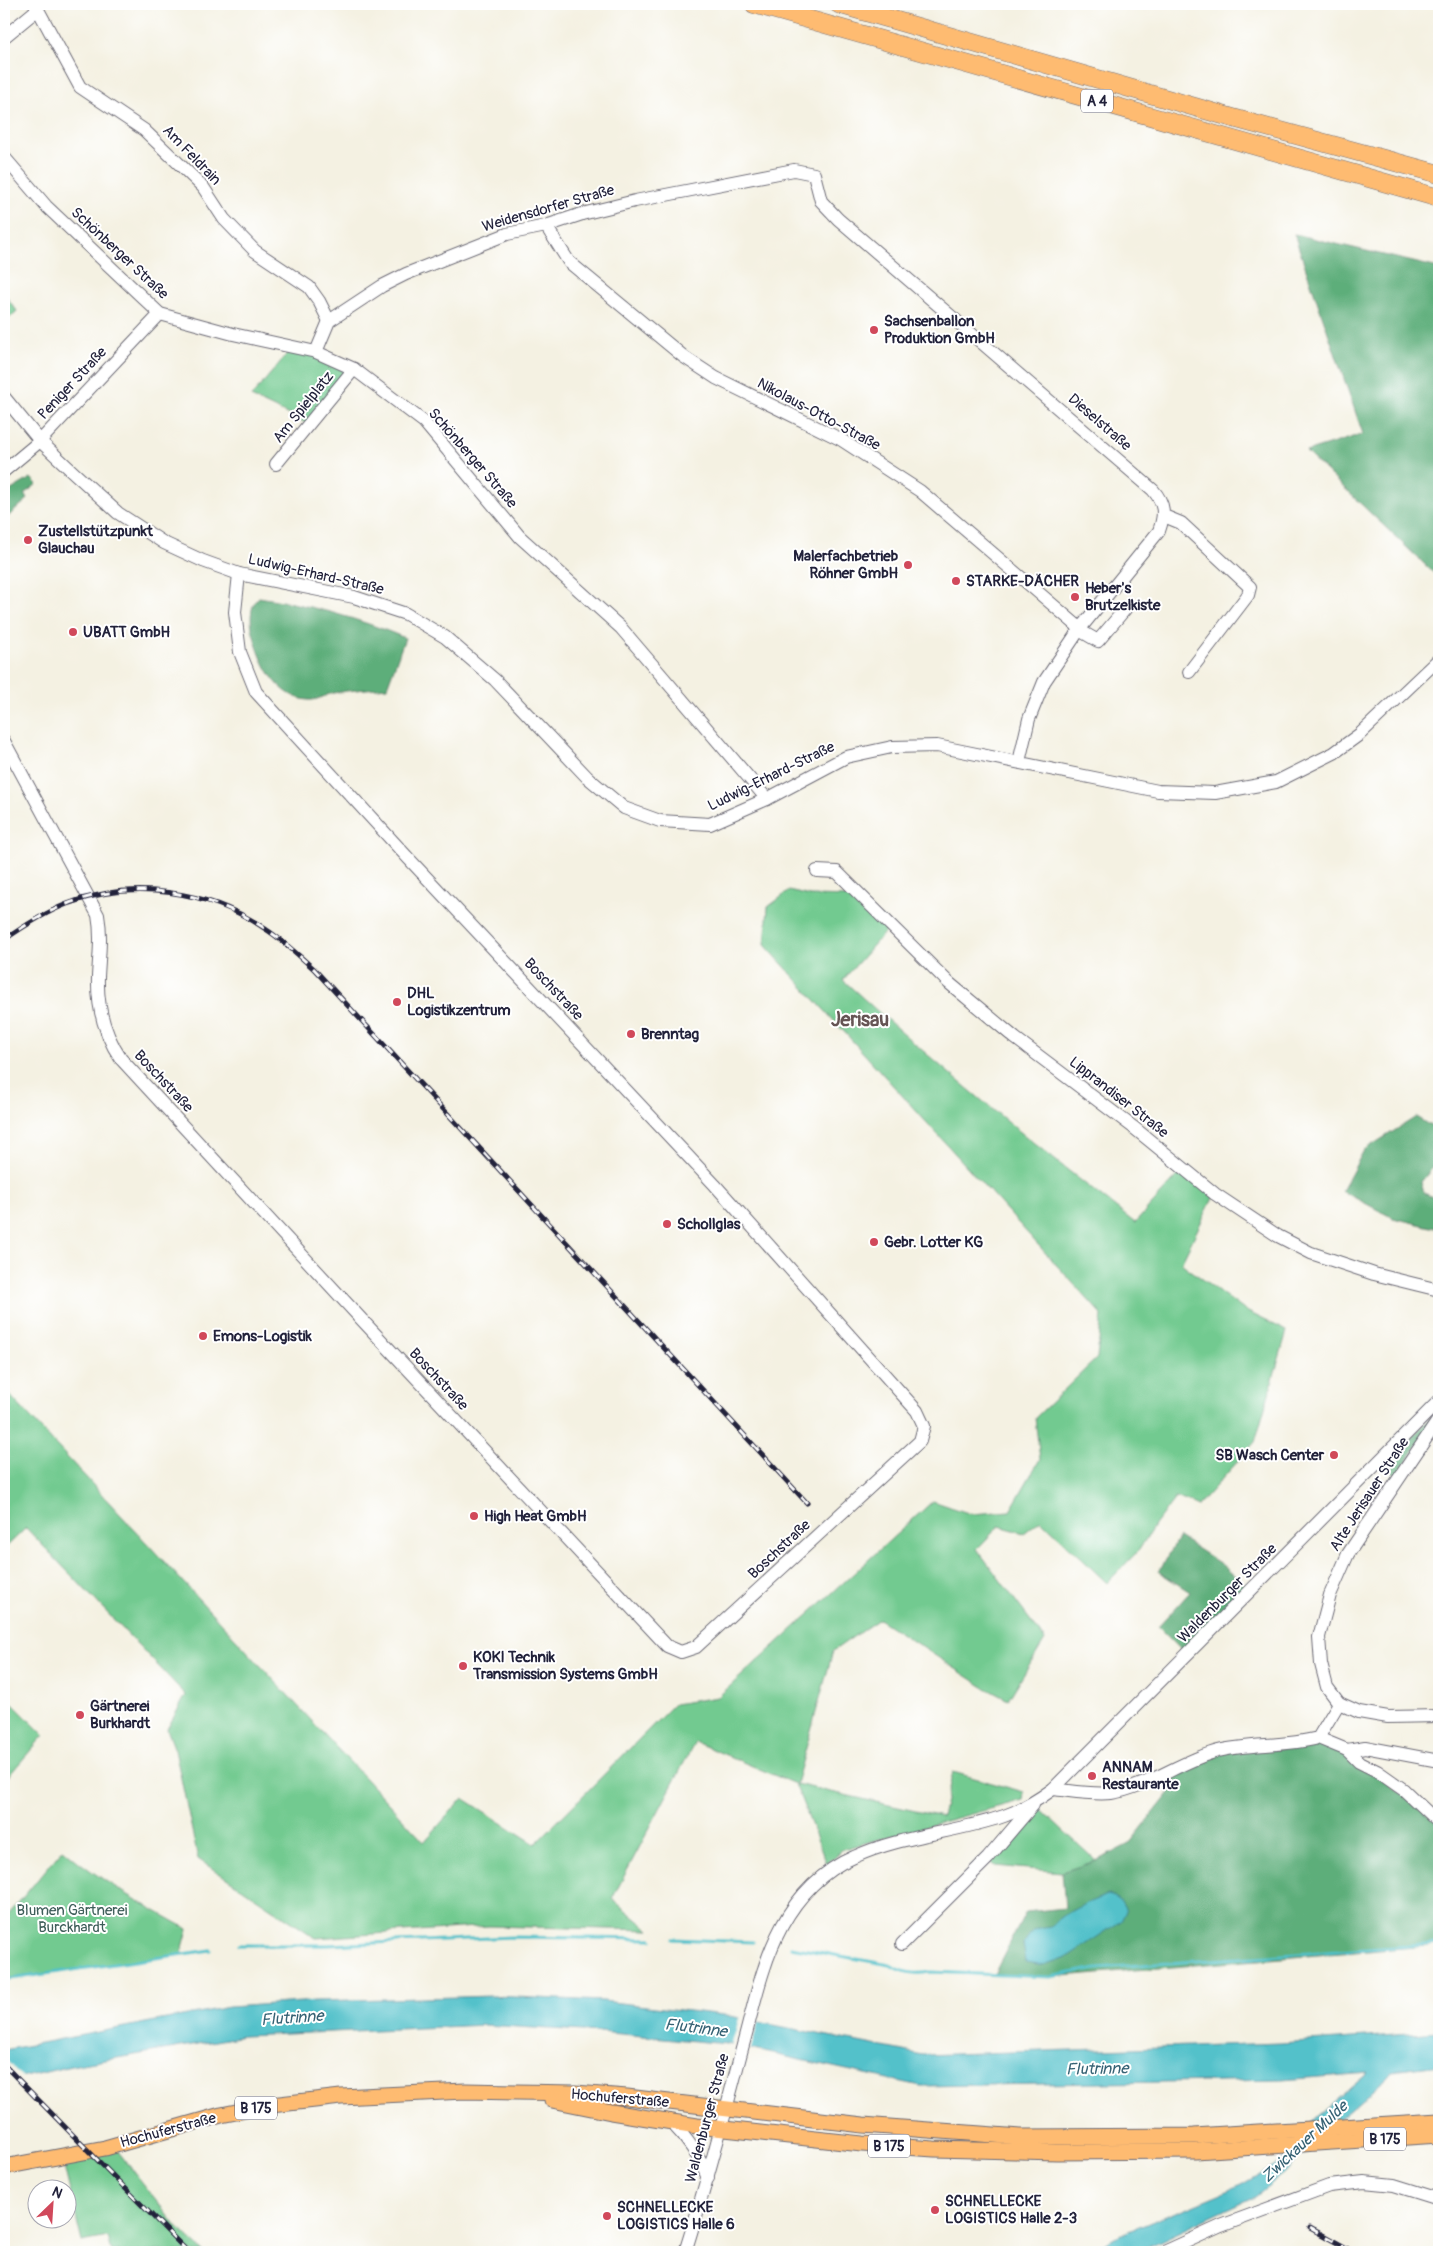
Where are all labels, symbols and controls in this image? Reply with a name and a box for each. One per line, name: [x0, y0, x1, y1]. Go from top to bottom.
road number: A 4: [1081, 90, 1113, 112]
street label: Am Feldrain: [158, 121, 225, 189]
street label: Weidensdorfer Straße: [480, 180, 617, 236]
street label: Schönberger Straße: [67, 203, 173, 304]
place label: Sachsenballon Produktion GmbH: [884, 312, 995, 348]
marker: Sachsenballon Produktion GmbH: [868, 324, 880, 336]
street label: Peniger Straße: [34, 342, 111, 424]
street label: Am Spielplatz: [269, 368, 338, 447]
street label: Nikolaus-Otto-Straße: [754, 374, 884, 455]
street label: Dieselstraße: [1064, 390, 1136, 455]
street label: Schönberger Straße: [424, 404, 522, 513]
place label: Zustellstützpunkt Glauchau: [38, 522, 154, 558]
marker: Zustellstützpunkt Glauchau: [22, 534, 34, 546]
place label: Malerfachbetrieb Röhner GmbH: [793, 547, 899, 583]
street label: Ludwig-Erhard-Straße: [246, 550, 386, 599]
marker: Malerfachbetrieb Röhner GmbH: [902, 559, 914, 571]
place label: STARKE-DÄCHER: [966, 572, 1079, 591]
marker: STARKE-DÄCHER: [950, 575, 962, 587]
place label: Heber's Brutzelkiste: [1085, 579, 1161, 615]
marker: Heber's Brutzelkiste: [1069, 591, 1081, 603]
place label: UBATT GmbH: [83, 623, 170, 642]
marker: UBATT GmbH: [67, 626, 79, 638]
street label: Ludwig-Erhard-Straße: [705, 737, 838, 815]
street label: Boschstraße: [520, 954, 588, 1025]
place label: DHL Logistikzentrum: [407, 984, 510, 1020]
marker: DHL Logistikzentrum: [391, 996, 403, 1008]
district label: Jerisau: [831, 1007, 889, 1032]
place label: Brenntag: [641, 1025, 699, 1044]
marker: Brenntag: [625, 1028, 637, 1040]
street label: Boschstraße: [130, 1046, 198, 1117]
street label: Lipprandiser Straße: [1065, 1053, 1173, 1143]
place label: Schollglas: [677, 1215, 741, 1234]
marker: Schollglas: [661, 1218, 673, 1230]
place label: Gebr. Lotter KG: [884, 1233, 983, 1252]
marker: Gebr. Lotter KG: [868, 1236, 880, 1248]
place label: Emons-Logistik: [213, 1327, 312, 1346]
marker: Emons-Logistik: [197, 1330, 209, 1342]
street label: Boschstraße: [405, 1344, 473, 1415]
street label: Alte Jerisauer Straße: [1325, 1433, 1414, 1555]
place label: SB Wasch Center: [1216, 1446, 1325, 1465]
marker: SB Wasch Center: [1328, 1449, 1340, 1461]
place label: High Heat GmbH: [484, 1507, 587, 1526]
marker: High Heat GmbH: [468, 1510, 480, 1522]
street label: Boschstraße: [744, 1515, 815, 1583]
street label: Waldenburger Straße: [1174, 1539, 1281, 1647]
place label: KOKI Technik Transmission Systems GmbH: [472, 1648, 658, 1684]
marker: KOKI Technik Transmission Systems GmbH: [457, 1660, 469, 1672]
place label: Gärtnerei Burkhardt: [90, 1697, 151, 1733]
marker: Gärtnerei Burkhardt: [74, 1709, 86, 1721]
place label: ANNAM Restaurante: [1102, 1758, 1179, 1794]
marker: ANNAM Restaurante: [1086, 1770, 1098, 1782]
park label: Blumen Gärtnerei Burckhardt: [17, 1901, 128, 1937]
water label: Flutrinne: [260, 2006, 326, 2030]
water label: Flutrinne: [664, 2014, 730, 2042]
street label: Waldenburger Straße: [681, 2051, 734, 2185]
water label: Flutrinne: [1066, 2058, 1130, 2080]
street label: Hochuferstraße: [570, 2085, 670, 2112]
water label: Zwickauer Mulde: [1257, 2095, 1353, 2187]
road number: B 175: [235, 2096, 277, 2120]
street label: Hochuferstraße: [118, 2108, 219, 2152]
road number: B 175: [1364, 2128, 1406, 2150]
road number: B 175: [868, 2134, 910, 2158]
north arrow: [28, 2178, 78, 2228]
text: N: [49, 2183, 65, 2202]
place label: SCHNELLECKE LOGISTICS Halle 2-3: [945, 2192, 1077, 2228]
place label: SCHNELLECKE LOGISTICS Halle 6: [617, 2198, 735, 2234]
marker: SCHNELLECKE LOGISTICS Halle 2-3: [929, 2204, 941, 2216]
marker: SCHNELLECKE LOGISTICS Halle 6: [601, 2210, 613, 2222]

